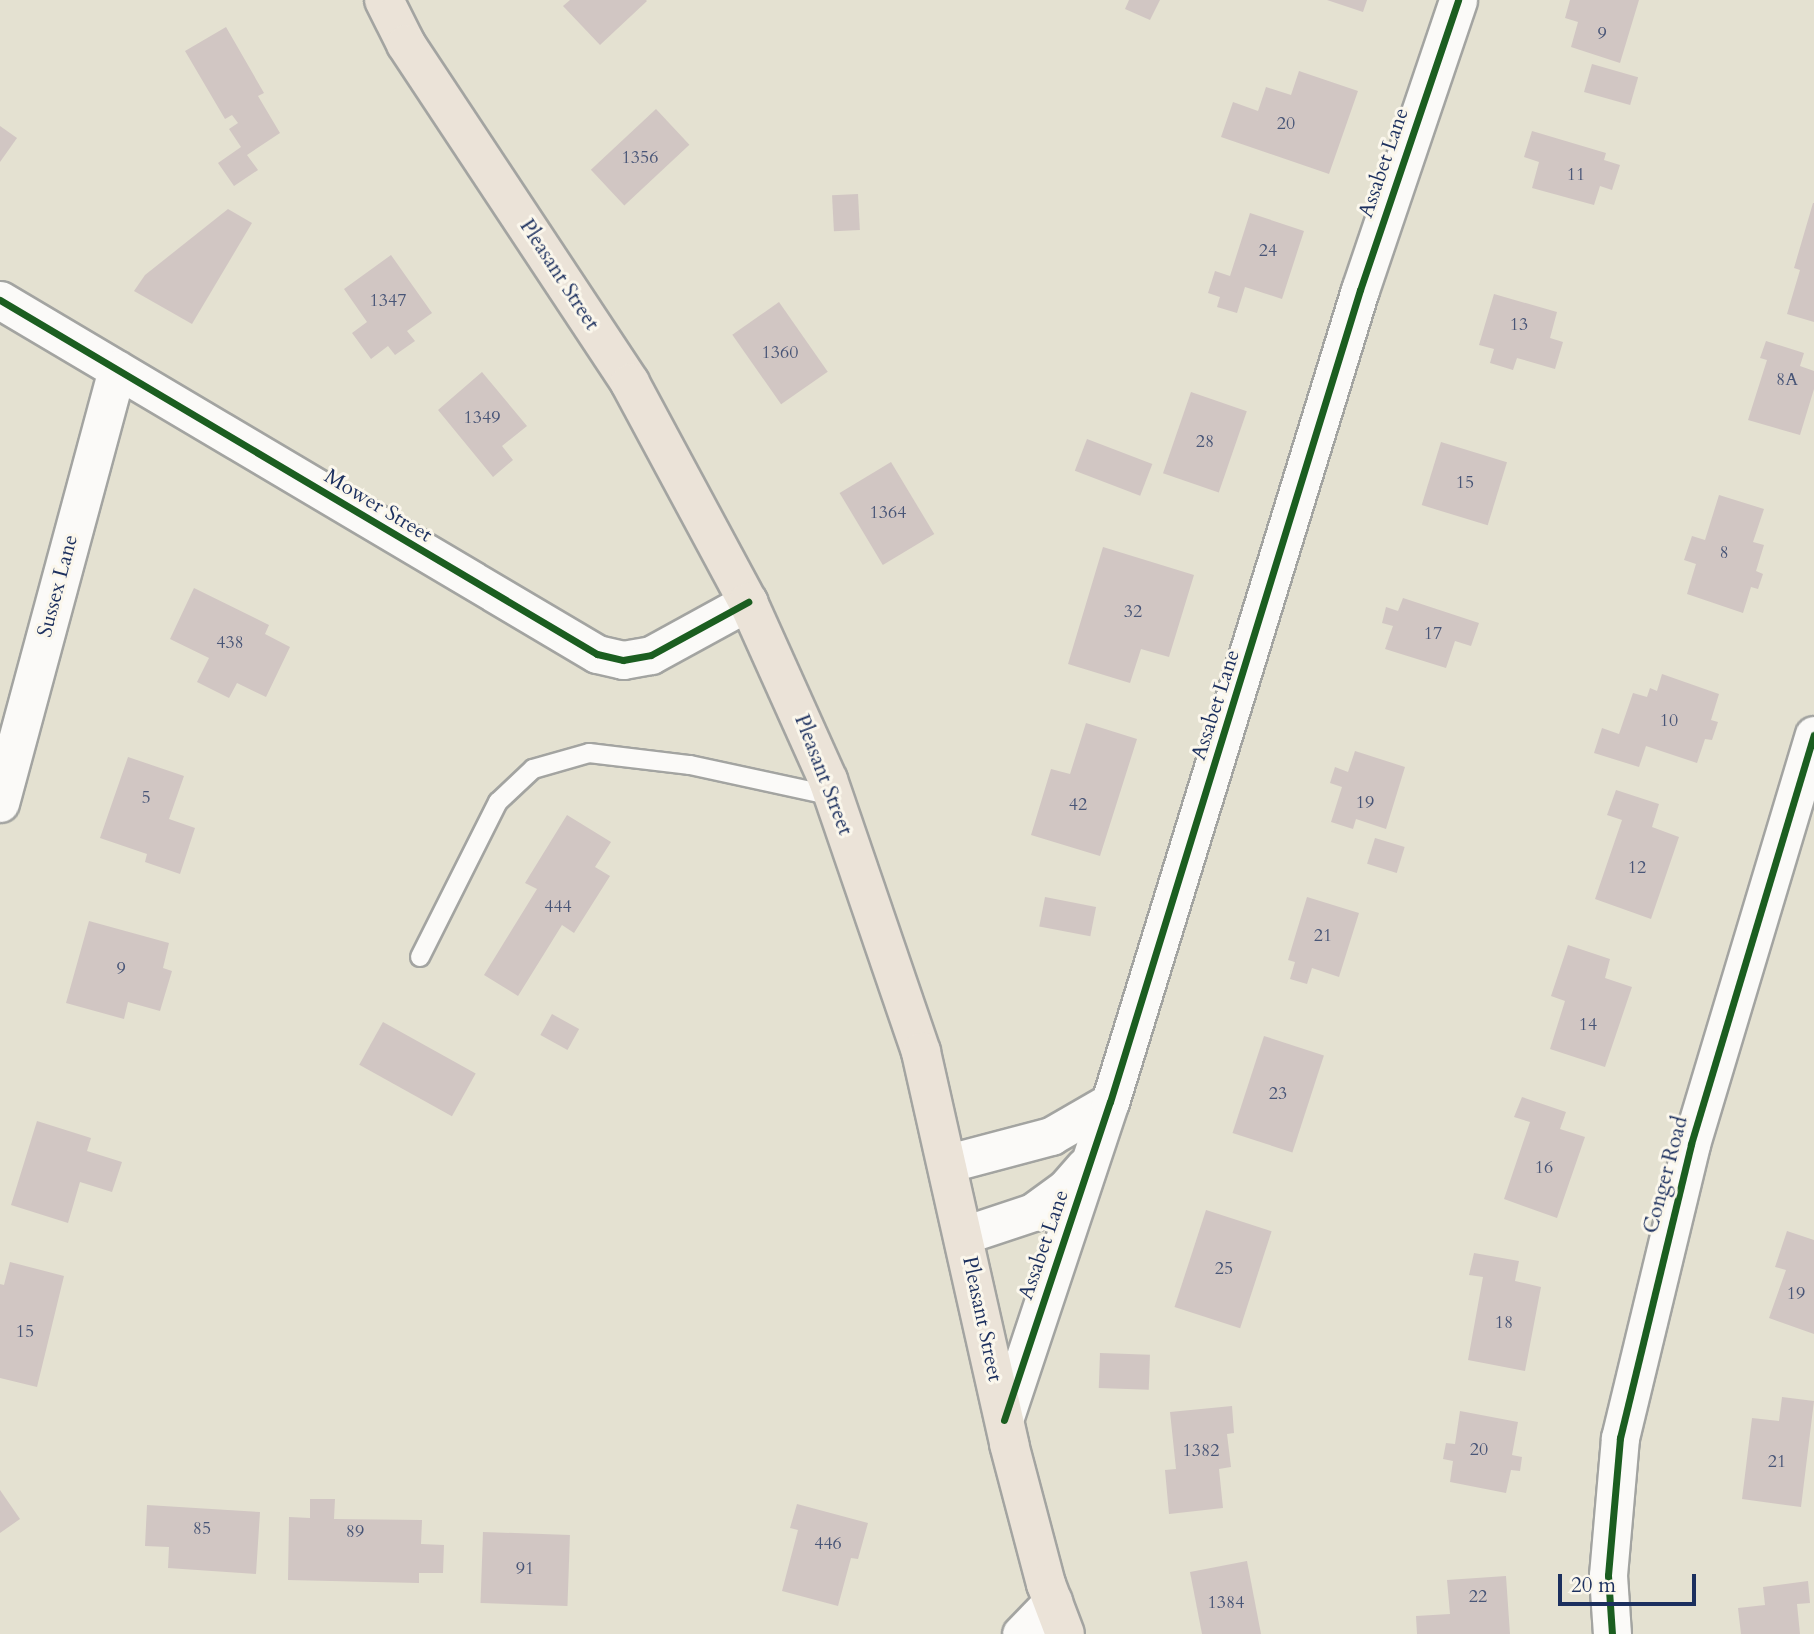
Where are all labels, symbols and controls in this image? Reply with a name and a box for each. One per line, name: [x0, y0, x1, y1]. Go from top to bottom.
house number: 9: [1597, 23, 1607, 45]
street label: Assabet Lane: [1353, 105, 1415, 221]
house number: 20: [1277, 113, 1295, 135]
house number: 1356: [622, 147, 658, 169]
house number: 11: [1567, 164, 1585, 186]
street label: Pleasant Street: [514, 215, 604, 335]
house number: 24: [1259, 240, 1277, 262]
house number: 1347: [370, 290, 406, 312]
house number: 13: [1510, 314, 1528, 336]
house number: 1360: [762, 342, 798, 364]
house number: 8A: [1776, 369, 1798, 391]
house number: 1349: [464, 407, 500, 429]
house number: 28: [1196, 431, 1214, 453]
street label: Mower Street: [320, 464, 436, 548]
house number: 15: [1456, 472, 1474, 494]
house number: 1364: [870, 502, 906, 524]
street label: Sussex Lane: [32, 532, 84, 640]
house number: 8: [1719, 542, 1729, 564]
house number: 32: [1124, 601, 1142, 623]
house number: 17: [1424, 623, 1442, 645]
house number: 438: [216, 632, 244, 654]
street label: Assabet Lane: [1186, 647, 1246, 763]
house number: 10: [1660, 710, 1678, 732]
street label: Pleasant Street: [788, 711, 858, 839]
house number: 5: [141, 787, 151, 809]
house number: 19: [1356, 792, 1374, 814]
house number: 42: [1069, 794, 1087, 816]
house number: 12: [1628, 857, 1646, 879]
house number: 444: [544, 896, 572, 918]
house number: 21: [1314, 925, 1332, 947]
house number: 9: [116, 958, 126, 980]
house number: 14: [1579, 1014, 1597, 1036]
house number: 23: [1269, 1083, 1287, 1105]
street label: Conger Road: [1638, 1114, 1694, 1236]
house number: 16: [1535, 1157, 1553, 1179]
street label: Assabet Lane: [1013, 1187, 1075, 1303]
street label: Pleasant Street: [956, 1254, 1008, 1384]
house number: 25: [1215, 1258, 1233, 1280]
house number: 19: [1787, 1283, 1805, 1305]
house number: 18: [1495, 1312, 1513, 1334]
house number: 15: [16, 1321, 34, 1343]
house number: 20: [1470, 1439, 1488, 1461]
house number: 1382: [1183, 1440, 1219, 1462]
house number: 21: [1768, 1451, 1786, 1473]
house number: 85: [193, 1518, 211, 1540]
house number: 89: [346, 1521, 364, 1543]
house number: 446: [814, 1533, 842, 1555]
house number: 91: [516, 1558, 534, 1580]
scale bar: [1562, 1560, 1700, 1604]
text: 20 m: [1571, 1571, 1616, 1600]
house number: 22: [1469, 1586, 1487, 1608]
house number: 1384: [1208, 1592, 1244, 1614]

